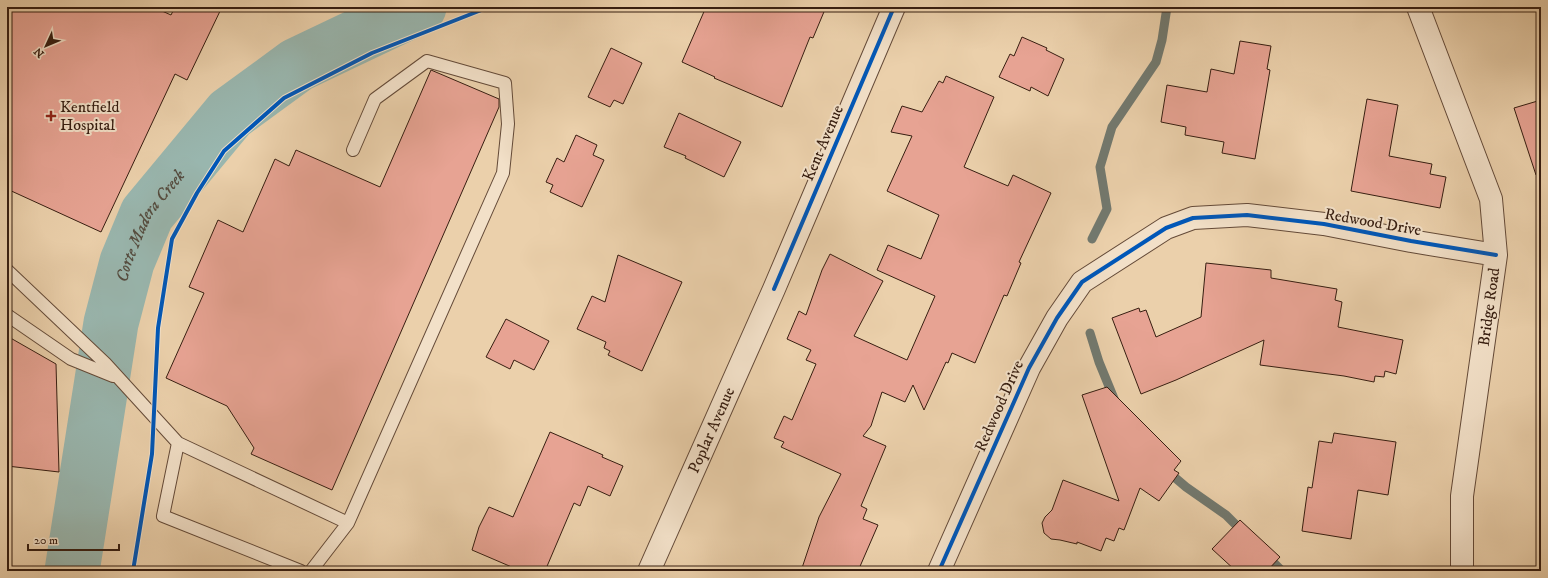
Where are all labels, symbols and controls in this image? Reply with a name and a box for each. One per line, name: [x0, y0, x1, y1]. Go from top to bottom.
north arrow: [26, 26, 66, 66]
text: N: [31, 44, 48, 60]
place label: Kentfield Hospital: [60, 97, 120, 135]
street label: Kent Avenue: [798, 102, 848, 184]
marker: Kentfield Hospital: [45, 110, 57, 122]
water label: Corte Madera Creek: [111, 165, 191, 285]
street label: Redwood Drive: [1323, 204, 1423, 240]
street label: Bridge Road: [1474, 266, 1504, 348]
street label: Redwood Drive: [970, 357, 1028, 455]
street label: Poplar Avenue: [684, 384, 739, 476]
scale bar: [28, 526, 119, 552]
text: 20 m: [34, 533, 58, 548]

